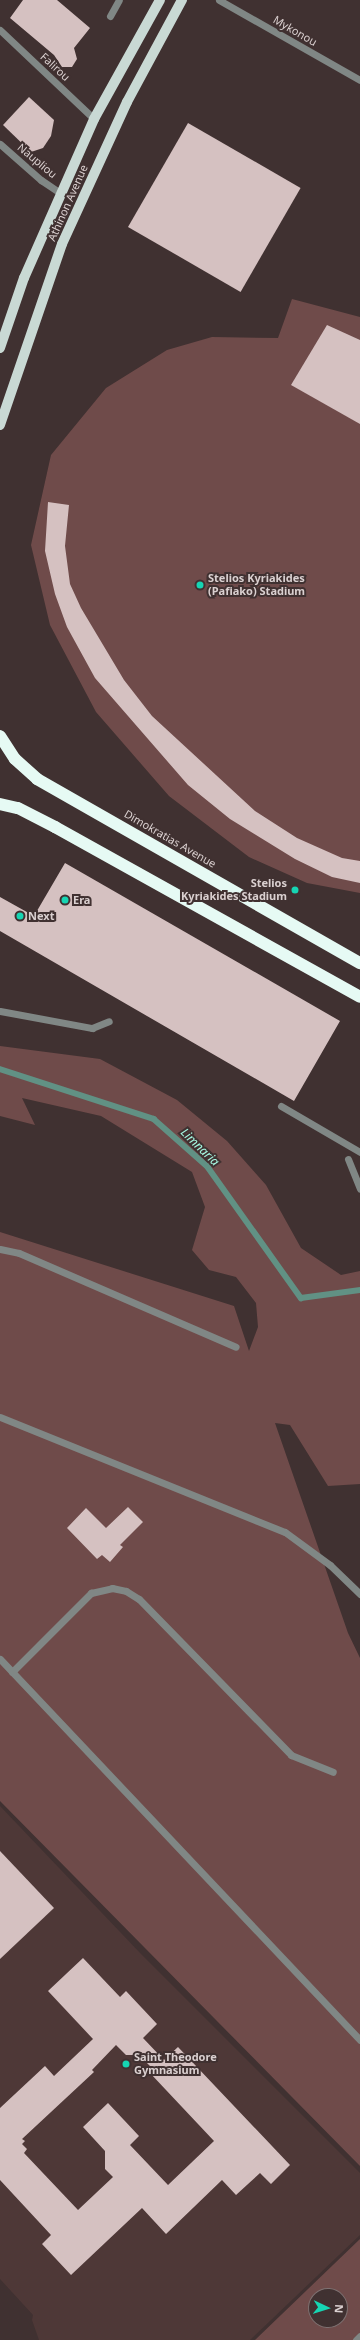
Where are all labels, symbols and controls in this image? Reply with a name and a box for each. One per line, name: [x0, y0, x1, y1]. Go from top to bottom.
street label: Mykonou: [271, 13, 319, 49]
street label: Falirou: [38, 50, 72, 84]
street label: Naupliou: [15, 141, 59, 181]
street label: Athinon Avenue: [45, 163, 91, 243]
place label: Stelios Kyriakides (Pafiako) Stadium: [208, 572, 305, 598]
marker: Stelios Kyriakides (Pafiako) Stadium: [195, 580, 205, 590]
street label: Dimokratias Avenue: [122, 807, 218, 871]
place label: Stelios Kyriakides Stadium: [181, 877, 287, 903]
marker: Stelios Kyriakides Stadium: [290, 885, 300, 895]
place label: Era: [73, 893, 90, 907]
marker: Era: [60, 895, 70, 905]
place label: Next: [28, 909, 54, 923]
marker: Next: [15, 911, 25, 921]
water label: Limnaria: [178, 1125, 222, 1169]
place label: Saint Theodore Gymnasium: [134, 2051, 217, 2077]
marker: Saint Theodore Gymnasium: [121, 2059, 131, 2069]
north arrow: [308, 2288, 348, 2328]
text: N: [332, 2304, 347, 2314]

